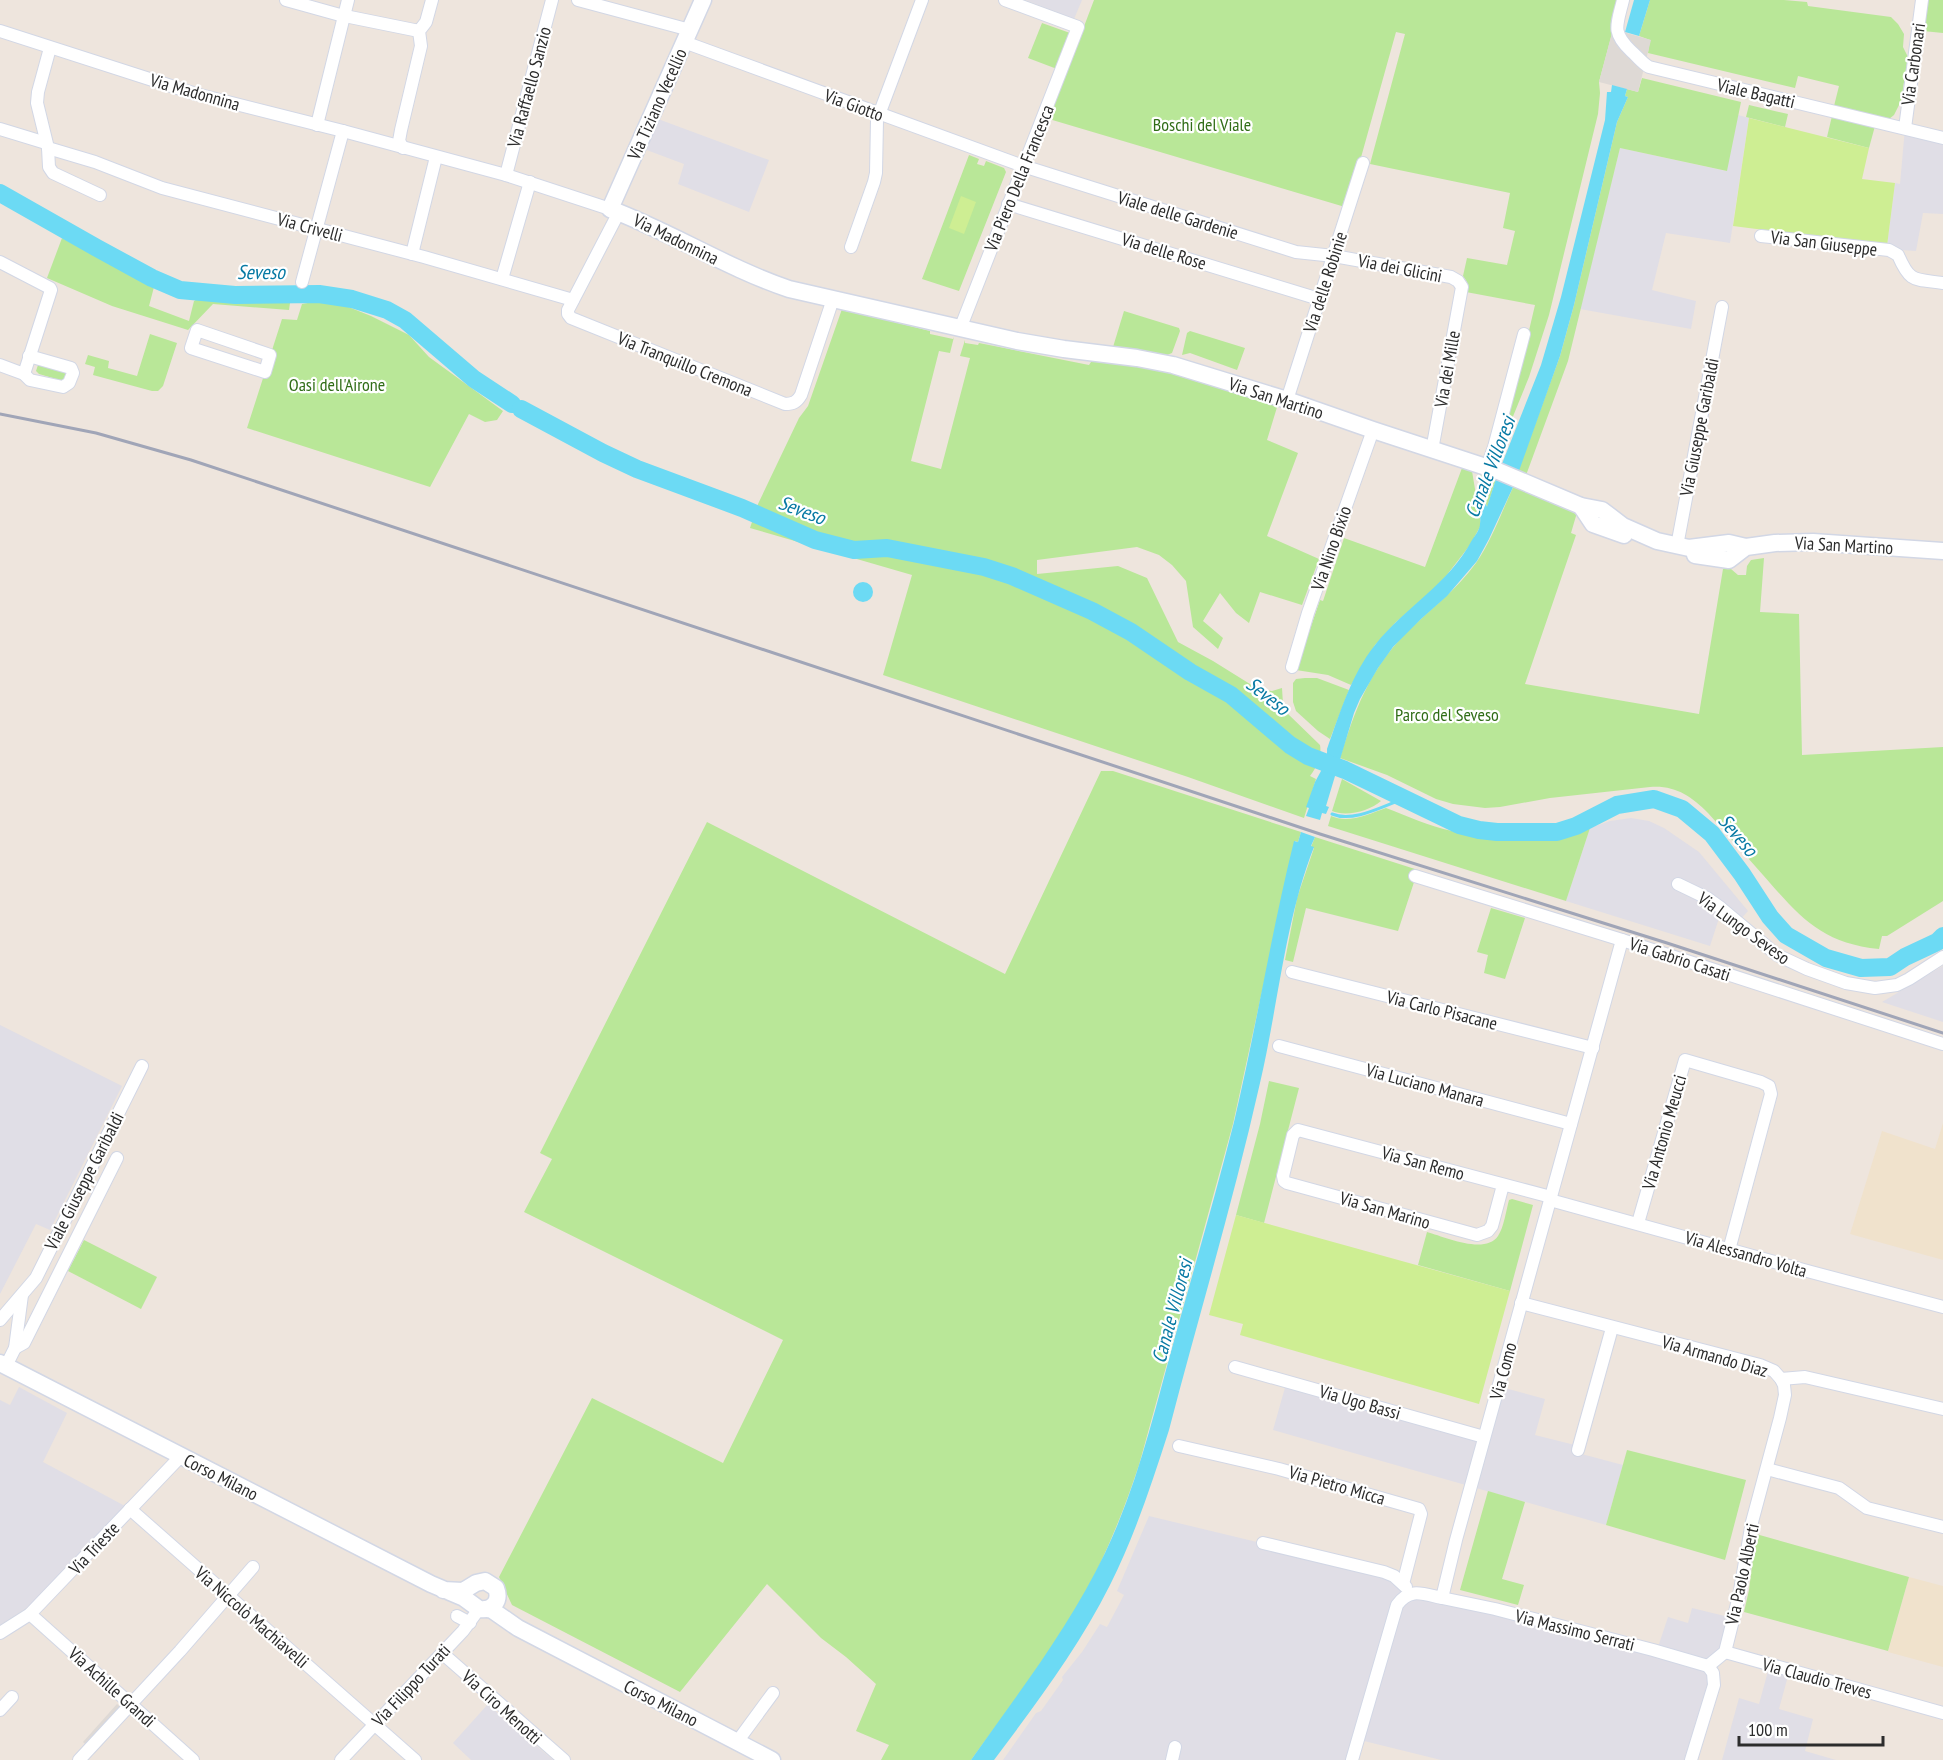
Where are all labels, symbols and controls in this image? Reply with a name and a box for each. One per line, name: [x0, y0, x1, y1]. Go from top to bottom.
street label: Via Carbonari: [1896, 21, 1930, 108]
street label: Via Raffaello Sanzio: [502, 24, 556, 151]
street label: Via Tiziano Vecellio: [622, 44, 692, 164]
street label: Via Madonnina: [147, 68, 243, 116]
street label: Viale Bagatti: [1714, 73, 1797, 113]
street label: Via Giotto: [820, 83, 887, 126]
street label: Via Piero Della Francesca: [979, 101, 1059, 256]
park label: Boschi del Viale: [1153, 113, 1251, 136]
street label: Viale delle Gardenie: [1114, 185, 1241, 244]
street label: Via Crivelli: [274, 207, 345, 247]
street label: Via Madonnina: [629, 208, 723, 270]
street label: Via San Giuseppe: [1768, 225, 1879, 261]
street label: Via delle Rose: [1118, 227, 1209, 275]
street label: Via delle Robinie: [1298, 229, 1352, 336]
street label: Via dei Glicini: [1355, 248, 1444, 287]
water label: Seveso: [237, 259, 286, 285]
street label: Via Tranquillo Cremona: [613, 326, 756, 402]
street label: Via dei Mille: [1429, 329, 1465, 410]
street label: Via Giuseppe Garibaldi: [1674, 356, 1724, 499]
street label: Via San Martino: [1225, 372, 1327, 424]
park label: Oasi dell'Airone: [289, 373, 385, 396]
water label: Canale Villoresi: [1459, 410, 1522, 521]
water label: Seveso: [775, 489, 830, 531]
street label: Via Nino Bixio: [1306, 503, 1356, 594]
street label: Via San Martino: [1793, 531, 1894, 559]
water label: Seveso: [1241, 671, 1296, 722]
park label: Parco del Seveso: [1395, 703, 1499, 726]
water label: Seveso: [1713, 808, 1764, 863]
street label: Via Lungo Seveso: [1692, 886, 1795, 969]
street label: Via Gabrio Casati: [1626, 932, 1733, 986]
street label: Via Carlo Pisacane: [1383, 985, 1500, 1035]
street label: Via Luciano Manara: [1363, 1058, 1487, 1112]
street label: Via Antonio Meucci: [1636, 1072, 1691, 1193]
street label: Viale Giuseppe Garibaldi: [39, 1108, 129, 1255]
street label: Via San Remo: [1378, 1141, 1467, 1185]
street label: Via San Marino: [1336, 1186, 1433, 1234]
street label: Via Alessandro Volta: [1681, 1225, 1810, 1282]
water label: Canale Villoresi: [1146, 1254, 1199, 1366]
street label: Via Armando Diaz: [1658, 1330, 1771, 1382]
street label: Via Como: [1484, 1340, 1522, 1403]
street label: Via Ugo Bassi: [1316, 1379, 1403, 1425]
street label: Corso Milano: [180, 1448, 262, 1506]
street label: Via Pietro Micca: [1285, 1460, 1388, 1510]
street label: Via Trieste: [63, 1517, 124, 1580]
street label: Via Paolo Alberti: [1720, 1521, 1764, 1628]
street label: Via Niccolò Machiavelli: [190, 1561, 314, 1673]
street label: Via Massimo Serrati: [1512, 1604, 1637, 1656]
street label: Via Filippo Turati: [366, 1639, 455, 1732]
street label: Via Achille Grandi: [63, 1641, 160, 1732]
street label: Via Claudio Treves: [1759, 1652, 1874, 1704]
street label: Via Ciro Menotti: [456, 1664, 547, 1749]
street label: Corso Milano: [620, 1674, 702, 1732]
scale bar: [1739, 1709, 1883, 1747]
text: 100 m: [1748, 1718, 1788, 1741]

